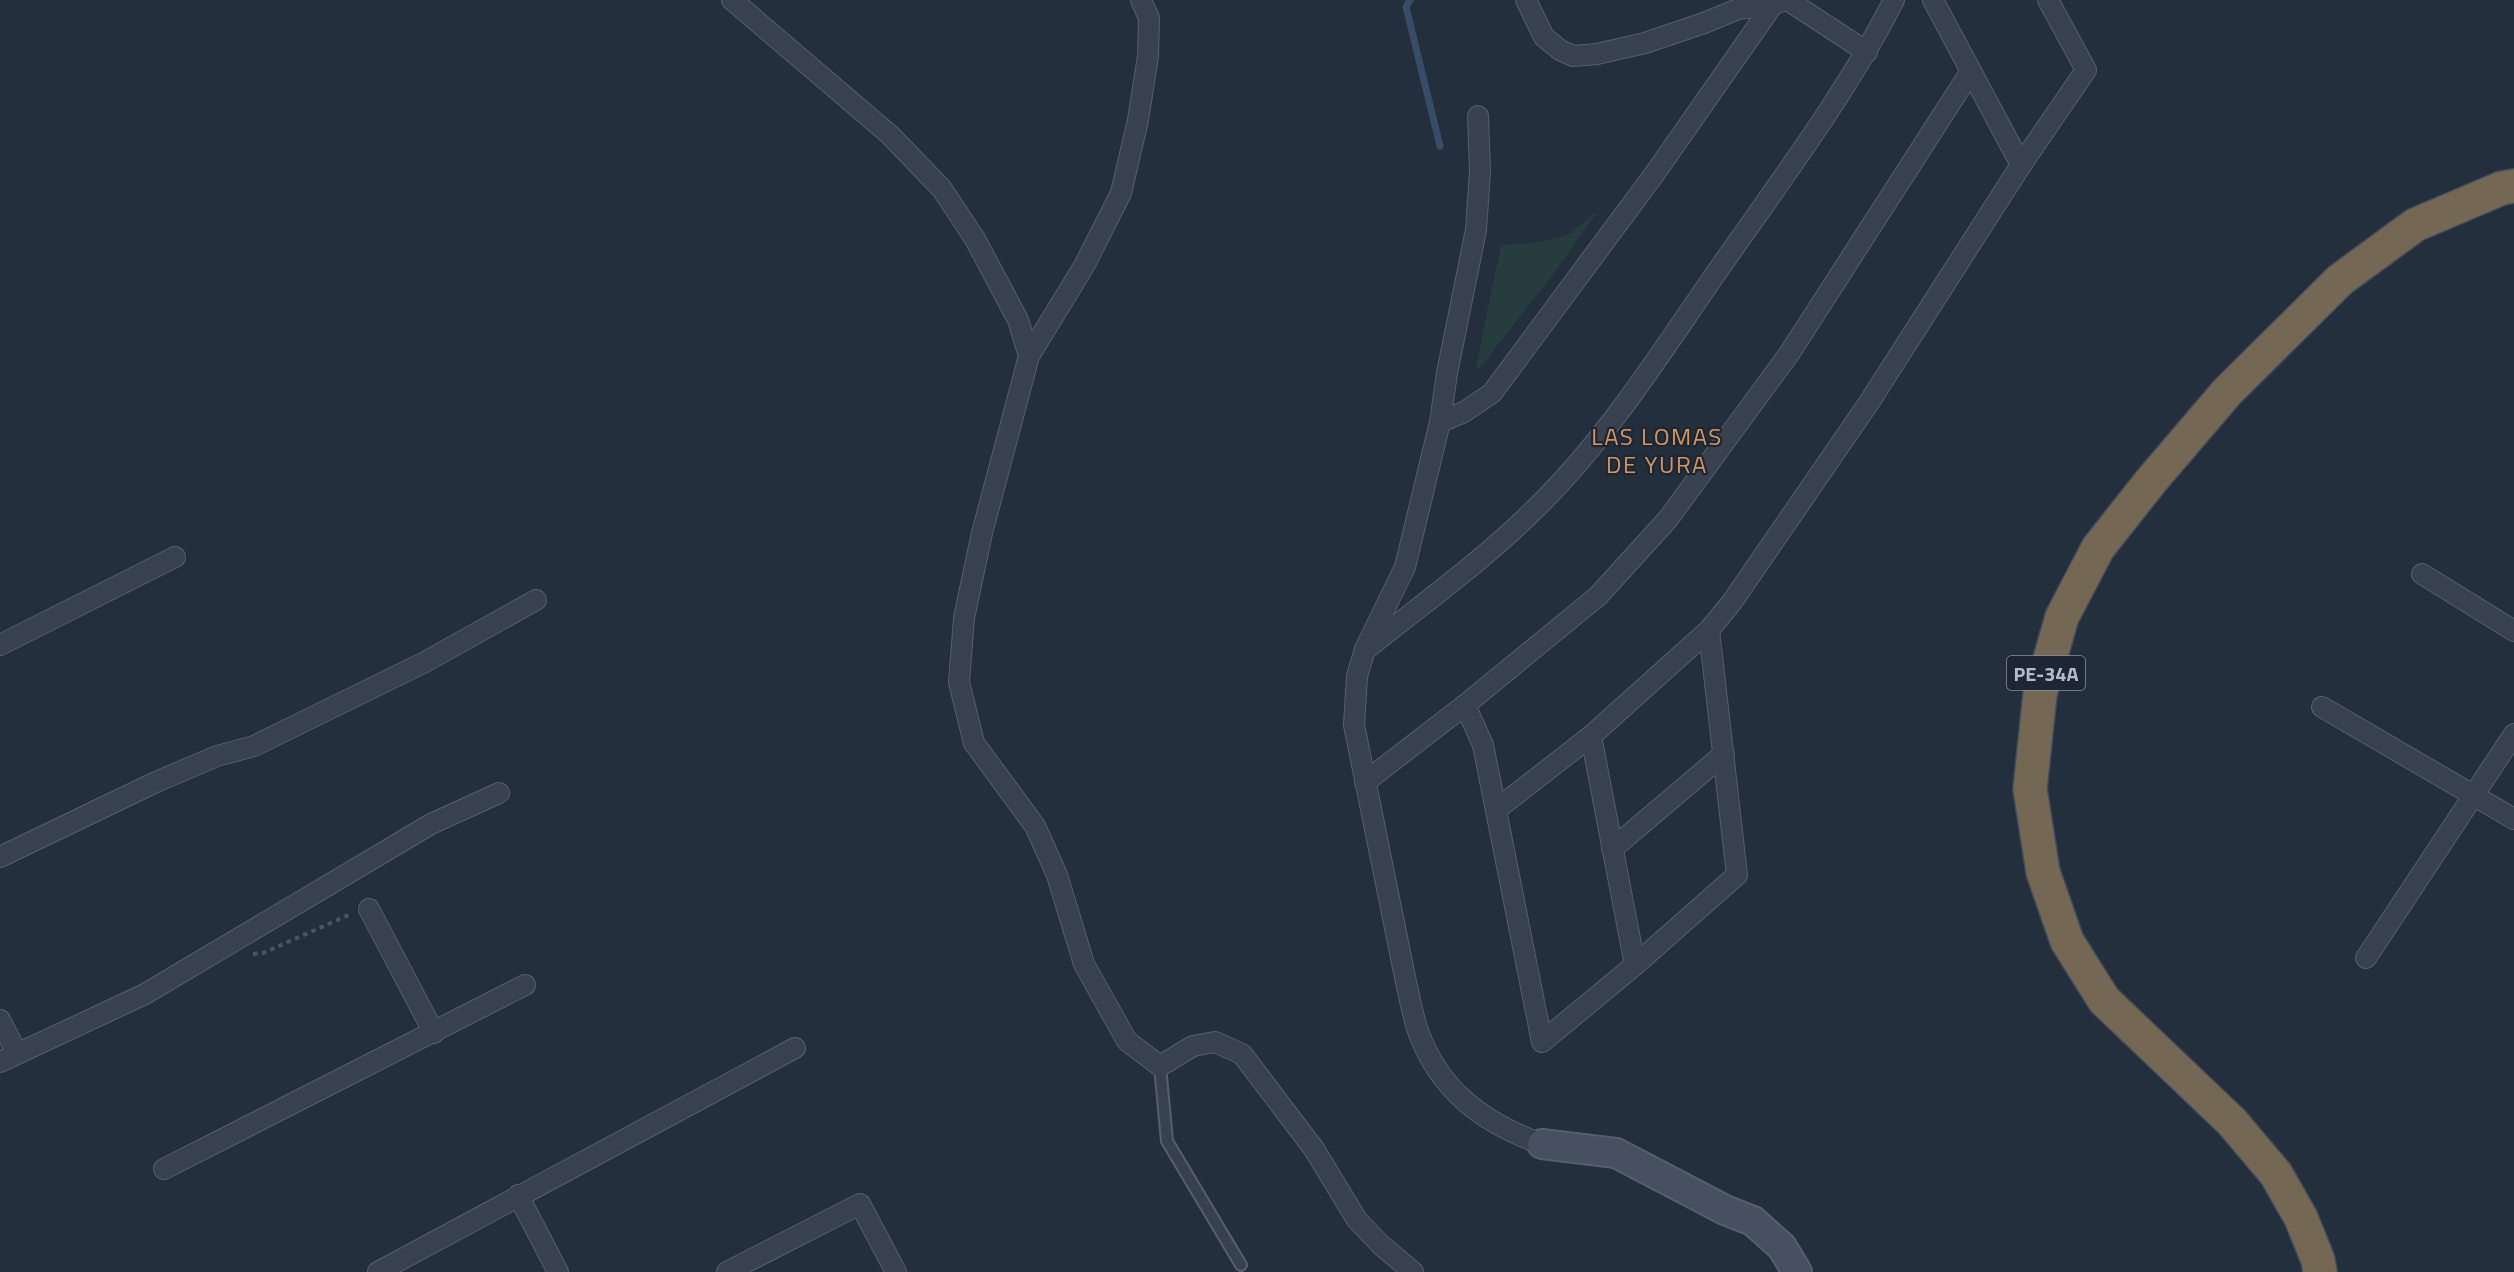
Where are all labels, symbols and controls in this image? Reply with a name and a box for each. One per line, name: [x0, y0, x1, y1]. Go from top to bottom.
district label: LAS LOMAS DE YURA: [1591, 418, 1723, 482]
road number: PE-34A: [2007, 656, 2085, 690]

